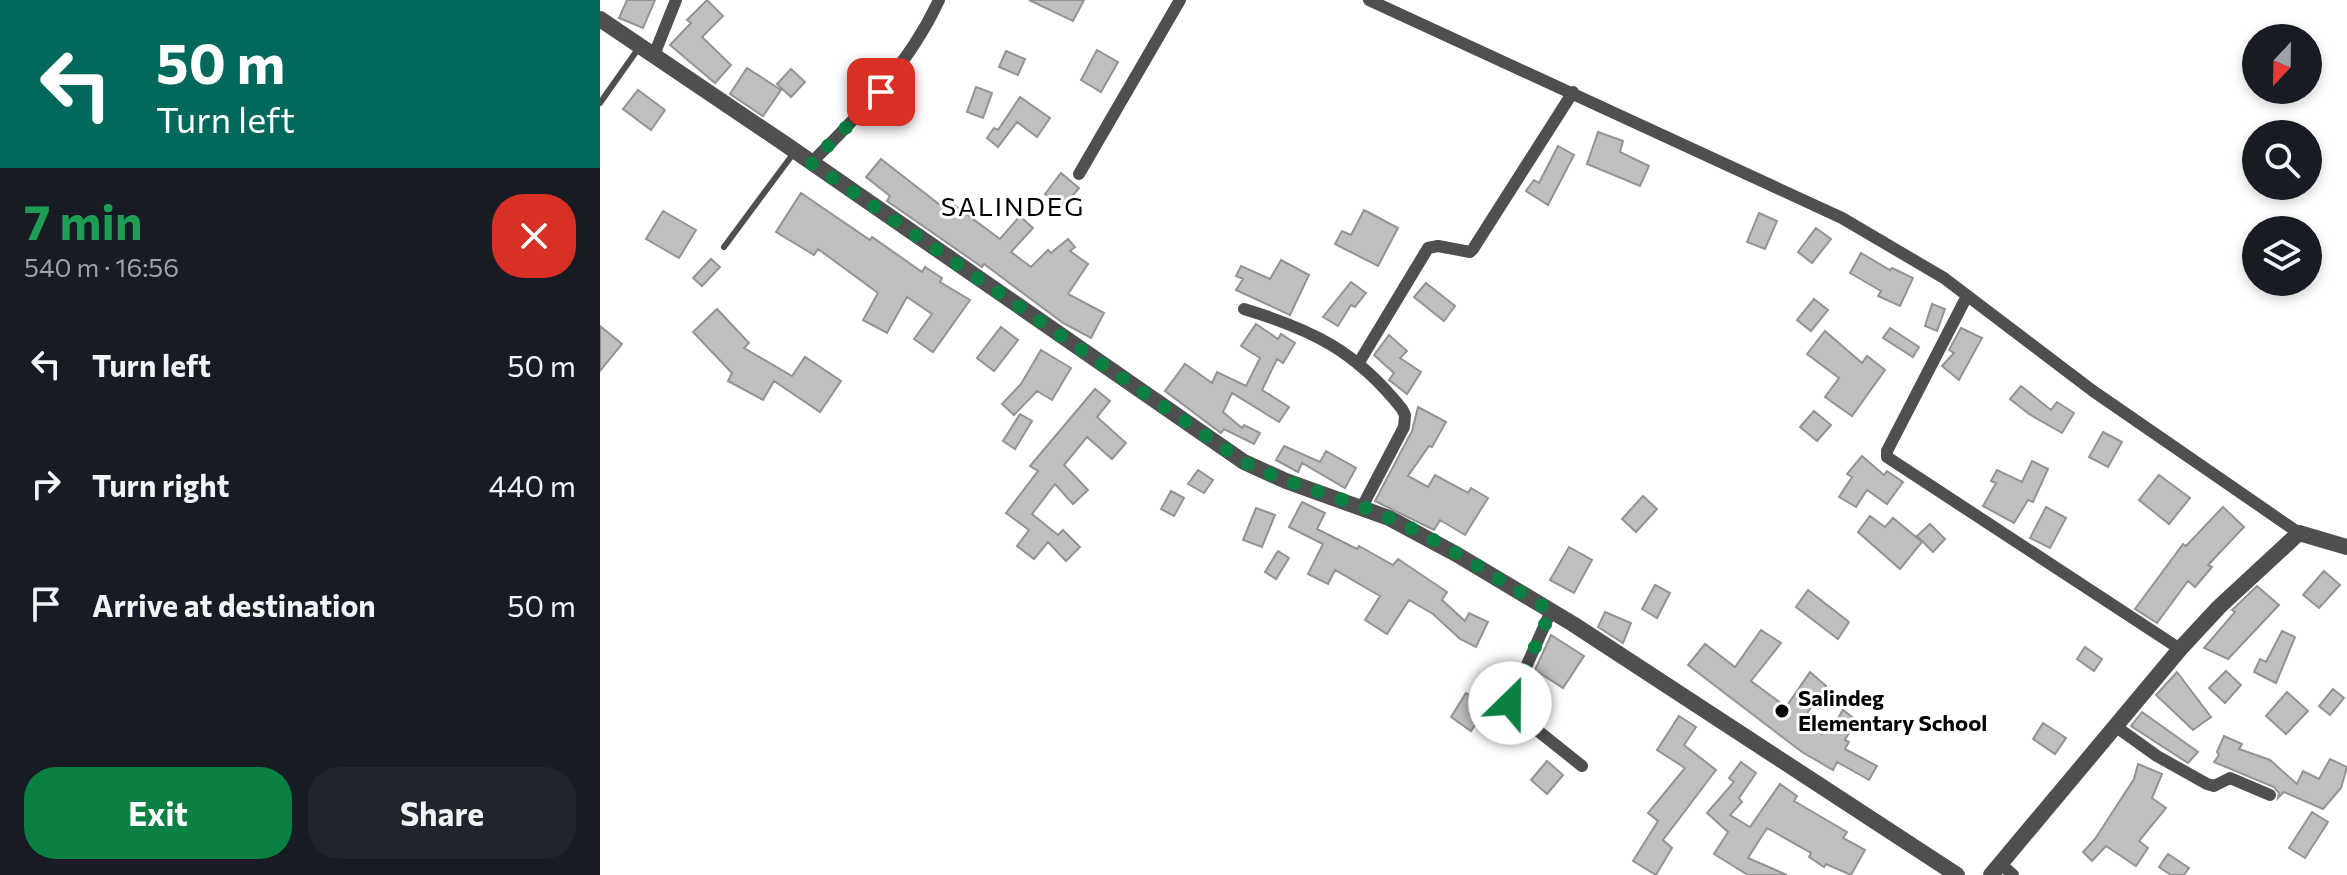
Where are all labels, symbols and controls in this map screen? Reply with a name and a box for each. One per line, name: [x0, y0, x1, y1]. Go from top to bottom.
north arrow: [2242, 24, 2322, 104]
map controls: [2242, 24, 2322, 296]
text: 50 m: [156, 27, 285, 96]
icon: left: [24, 32, 128, 136]
pin: [847, 58, 915, 126]
icon: arrive: [859, 70, 903, 114]
text: Turn left: [156, 96, 295, 140]
button: search: [2242, 120, 2322, 200]
district label: SALINDEG: [941, 190, 1085, 221]
text: 7 min: [24, 191, 143, 250]
button: close: [492, 194, 576, 278]
button: layers: [2242, 216, 2322, 296]
text: 540 m · 16:56: [24, 251, 179, 282]
icon: left: [24, 342, 68, 386]
text: Turn left: [92, 346, 211, 383]
text: 50 m: [507, 346, 576, 383]
icon: right: [24, 462, 68, 506]
text: Turn right: [92, 466, 229, 503]
text: 440 m: [489, 466, 576, 503]
icon: arrive: [24, 582, 68, 626]
text: Arrive at destination: [92, 586, 376, 623]
text: 50 m: [507, 586, 576, 623]
position arrow: [1468, 661, 1552, 745]
place label: Salindeg Elementary School: [1798, 684, 1987, 736]
marker: Salindeg Elementary School: [1773, 702, 1791, 720]
button: Exit: [24, 767, 292, 859]
button: Share: [308, 767, 576, 859]

